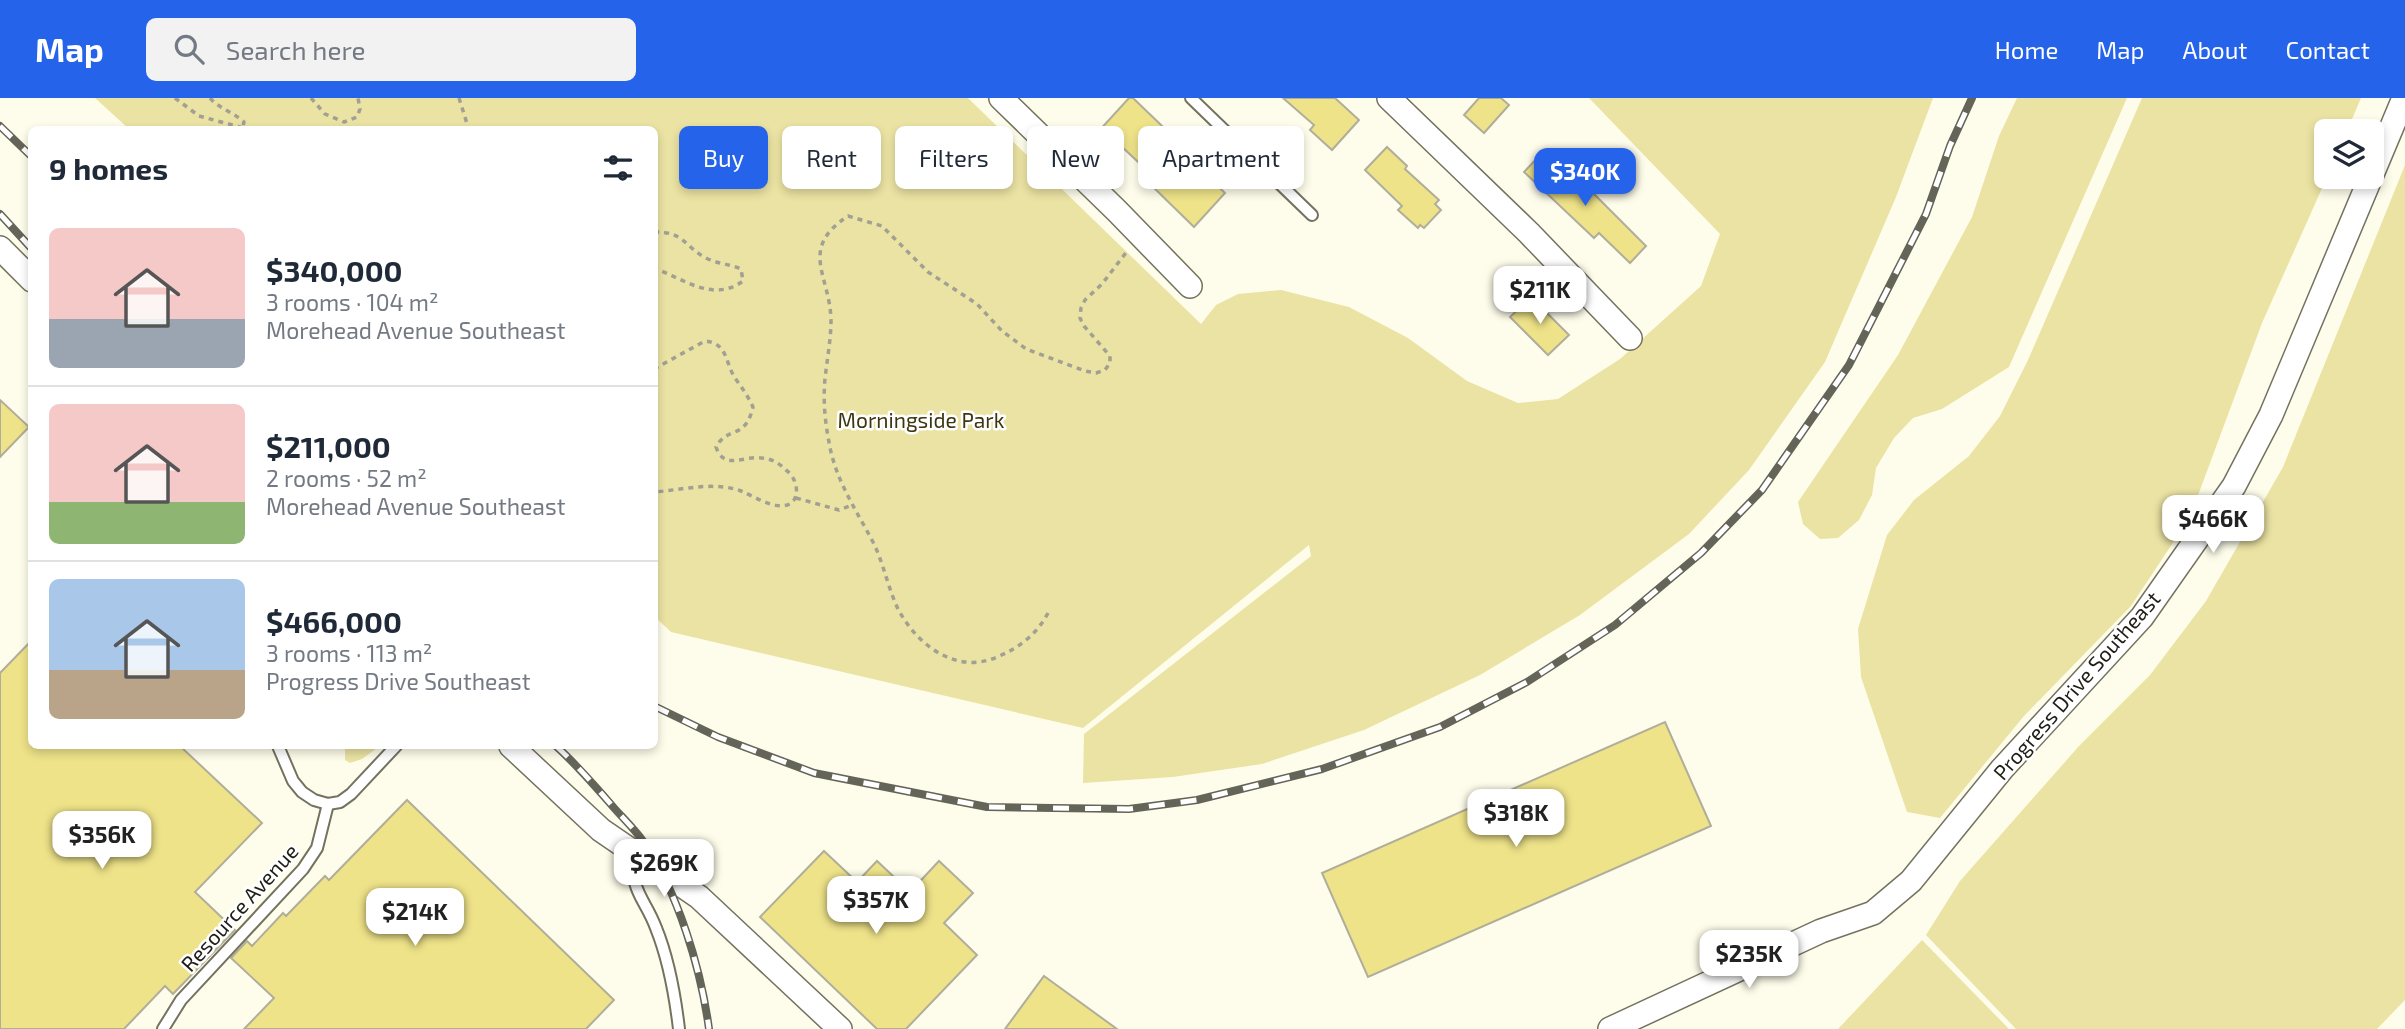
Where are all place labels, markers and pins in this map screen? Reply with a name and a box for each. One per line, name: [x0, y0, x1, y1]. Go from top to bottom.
pin: $340K: [1536, 148, 1634, 208]
pin: $211K: [1491, 266, 1589, 326]
pin: $466K: [2164, 496, 2262, 555]
pin: $318K: [1467, 790, 1565, 849]
pin: $356K: [53, 812, 151, 871]
pin: $269K: [615, 840, 713, 899]
pin: $357K: [827, 876, 925, 936]
pin: $214K: [366, 888, 464, 948]
pin: $235K: [1700, 930, 1798, 990]

